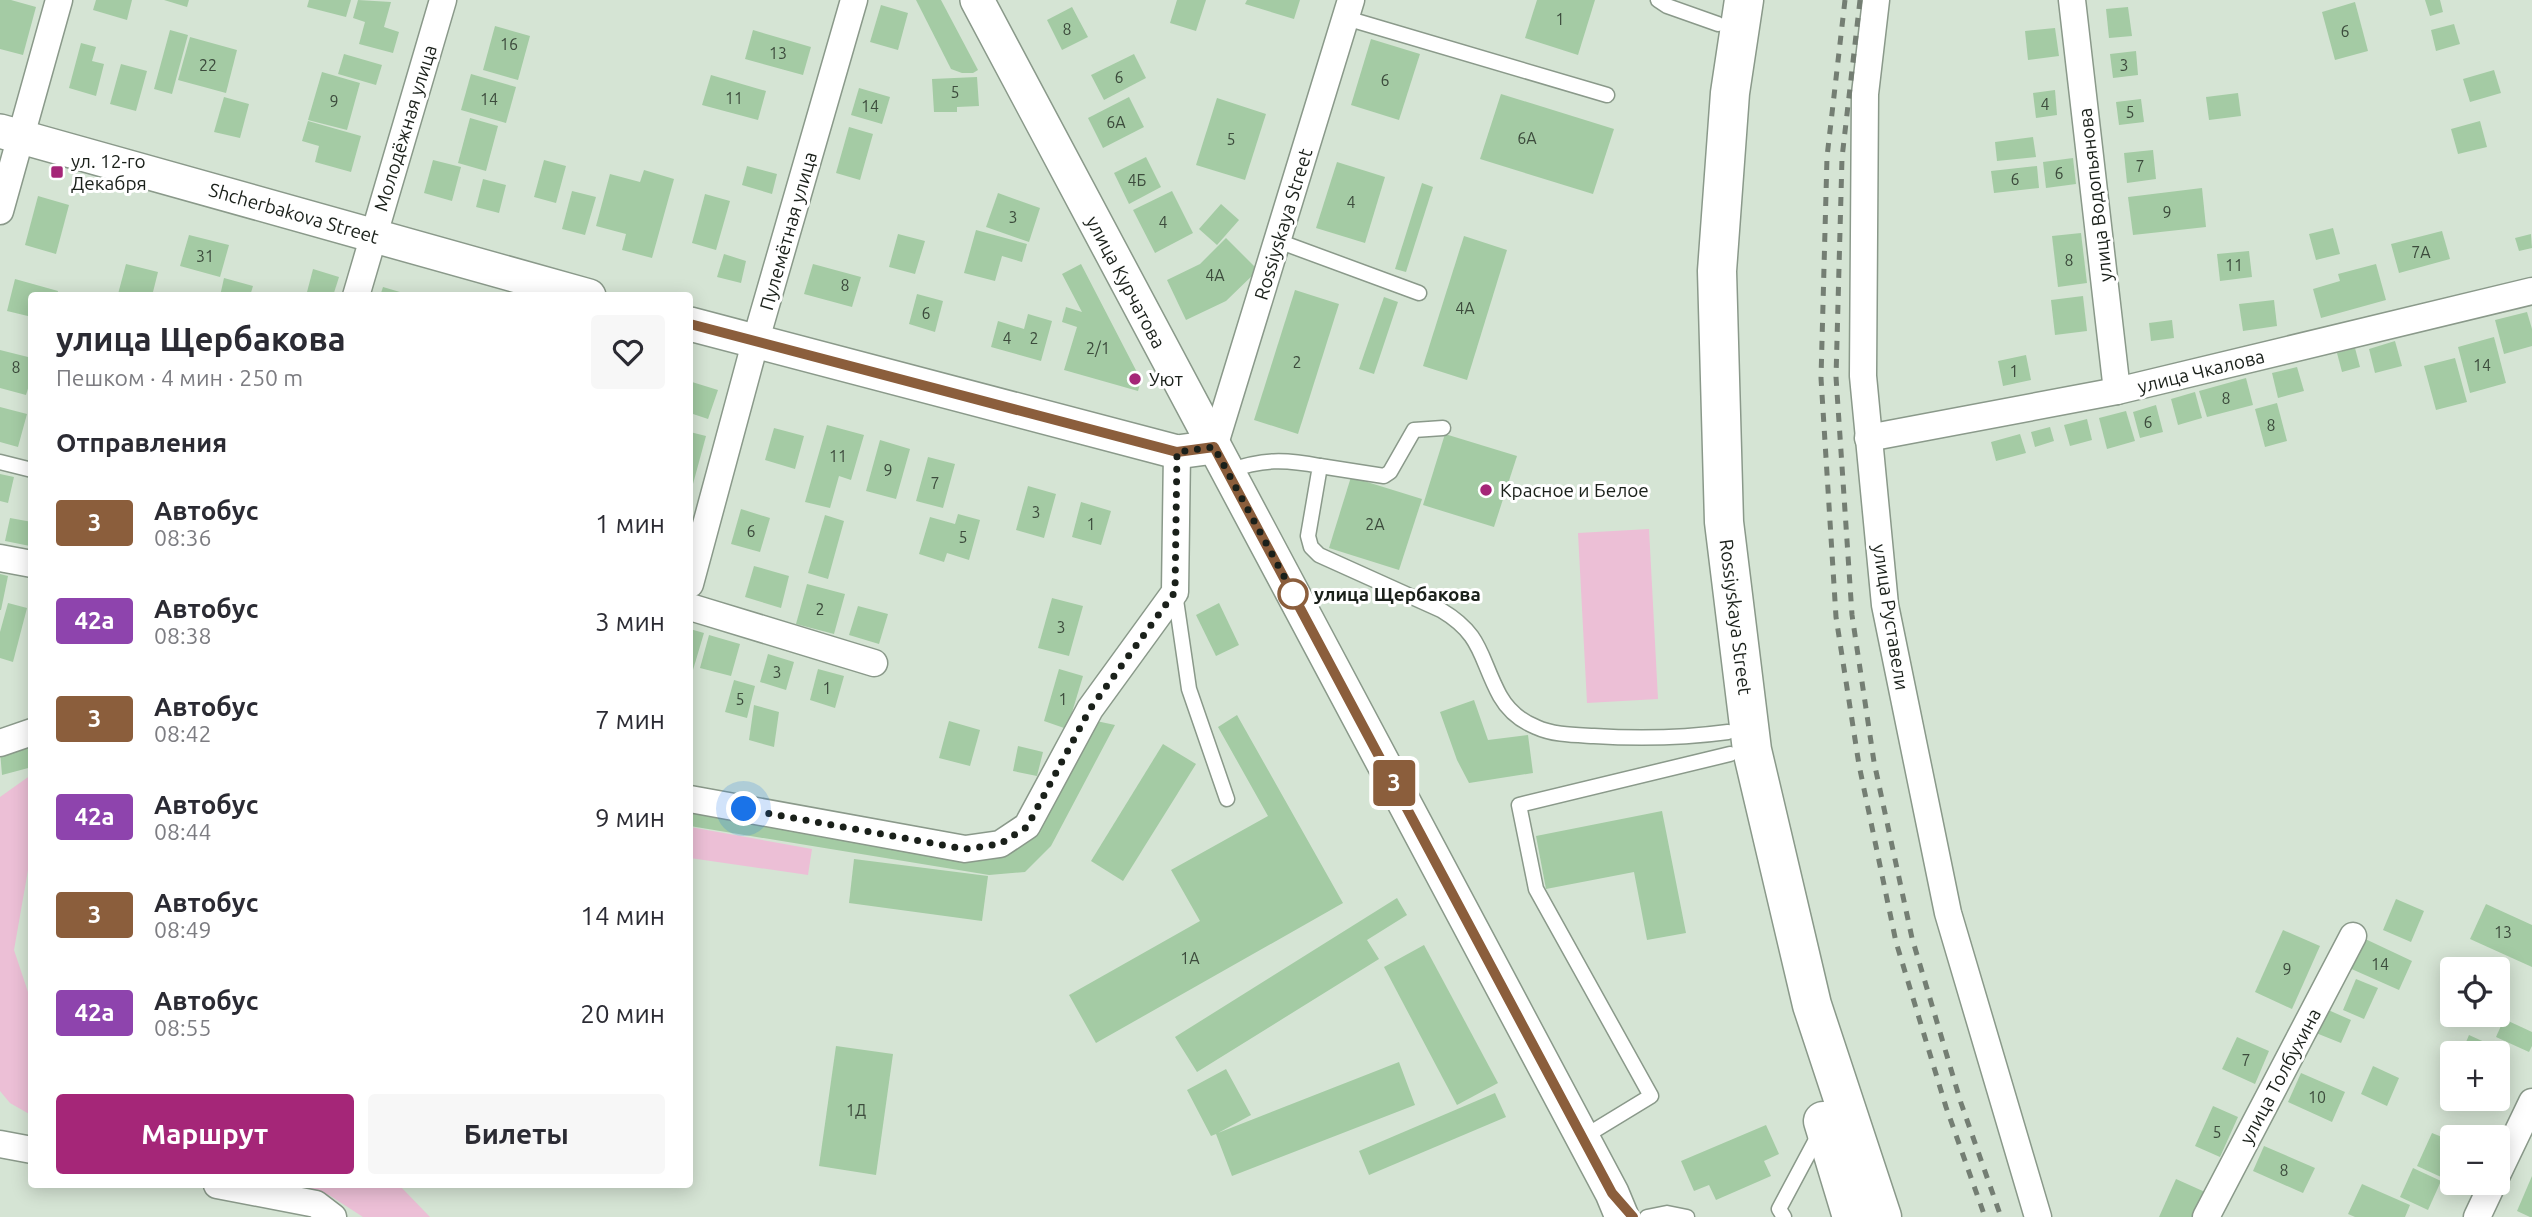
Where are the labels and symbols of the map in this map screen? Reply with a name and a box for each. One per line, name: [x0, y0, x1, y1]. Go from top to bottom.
house number: 1: [1555, 10, 1565, 28]
house number: 8: [1062, 20, 1072, 38]
house number: 6: [2340, 22, 2350, 40]
house number: 16: [500, 35, 518, 53]
street label: Молодёжная улица: [369, 42, 441, 214]
house number: 13: [769, 44, 787, 62]
house number: 22: [199, 56, 217, 74]
house number: 3: [2119, 56, 2129, 74]
house number: 6: [1114, 68, 1124, 86]
house number: 6: [1380, 71, 1390, 89]
house number: 5: [950, 83, 960, 101]
house number: 11: [725, 89, 743, 107]
house number: 14: [480, 90, 498, 108]
house number: 9: [329, 92, 339, 110]
house number: 4: [2040, 95, 2050, 113]
house number: 14: [861, 97, 879, 115]
house number: 5: [2125, 103, 2135, 121]
street label: улица Водопьянова: [2073, 107, 2117, 283]
house number: 6А: [1106, 113, 1126, 131]
house number: 6А: [1517, 129, 1537, 147]
house number: 5: [1226, 130, 1236, 148]
street label: Rossiyskaya Street: [1250, 145, 1317, 302]
street label: Пулемётная улица: [755, 149, 821, 313]
place label: ул. 12-го Декабря: [71, 150, 147, 194]
house number: 7: [2135, 157, 2145, 175]
marker: ул. 12-го Декабря: [49, 164, 65, 180]
house number: 6: [2054, 164, 2064, 182]
house number: 6: [2010, 170, 2020, 188]
house number: 4Б: [1128, 171, 1147, 189]
street label: Shcherbakova Street: [206, 178, 382, 248]
house number: 4: [1346, 193, 1356, 211]
house number: 9: [2162, 203, 2172, 221]
house number: 3: [1008, 208, 1018, 226]
street label: улица Курчатова: [1082, 212, 1170, 352]
house number: 4: [1158, 213, 1168, 231]
house number: 7А: [2411, 243, 2431, 261]
house number: 31: [196, 247, 214, 265]
house number: 8: [2064, 251, 2074, 269]
house number: 11: [2225, 256, 2243, 274]
house number: 4А: [1205, 266, 1225, 284]
house number: 8: [840, 276, 850, 294]
house number: 4А: [1455, 299, 1475, 317]
house number: 6: [921, 304, 931, 322]
house number: 4: [1002, 329, 1012, 347]
house number: 2: [1029, 329, 1039, 347]
house number: 2/1: [1086, 339, 1110, 357]
street label: улица Чкалова: [2135, 345, 2267, 397]
house number: 2: [1292, 353, 1302, 371]
house number: 14: [2473, 356, 2491, 374]
house number: 8: [11, 358, 21, 376]
house number: 1: [2009, 362, 2019, 380]
place label: Уют: [1149, 368, 1184, 390]
marker: Уют: [1127, 371, 1143, 387]
house number: 8: [2221, 389, 2231, 407]
house number: 6: [2143, 413, 2153, 431]
house number: 8: [2266, 416, 2276, 434]
house number: 11: [829, 447, 847, 465]
house number: 9: [883, 461, 893, 479]
house number: 7: [930, 474, 940, 492]
place label: Красное и Белое: [1500, 479, 1649, 501]
marker: Красное и Белое: [1478, 482, 1494, 498]
house number: 3: [1031, 503, 1041, 521]
house number: 1: [1086, 515, 1096, 533]
house number: 2А: [1365, 515, 1385, 533]
house number: 6: [746, 522, 756, 540]
house number: 5: [958, 528, 968, 546]
street label: Rossiyskaya Street: [1716, 538, 1757, 697]
street label: улица Руставели: [1869, 542, 1913, 692]
marker: улица Щербакова: [1278, 579, 1308, 609]
place label: улица Щербакова: [1314, 583, 1481, 605]
house number: 2: [815, 600, 825, 618]
house number: 3: [1056, 618, 1066, 636]
house number: 3: [772, 663, 782, 681]
house number: 1: [822, 679, 832, 697]
house number: 5: [735, 690, 745, 708]
house number: 1: [1058, 690, 1068, 708]
line badge: 3: [1371, 760, 1417, 806]
your location: [726, 791, 761, 826]
house number: 13: [2494, 923, 2512, 941]
house number: 1А: [1180, 949, 1200, 967]
house number: 14: [2371, 955, 2389, 973]
house number: 9: [2282, 960, 2292, 978]
street label: улица Толбухина: [2235, 1004, 2325, 1148]
house number: 7: [2241, 1051, 2251, 1069]
house number: 10: [2308, 1088, 2326, 1106]
house number: 1Д: [846, 1101, 866, 1119]
house number: 5: [2212, 1123, 2222, 1141]
house number: 8: [2279, 1161, 2289, 1179]

